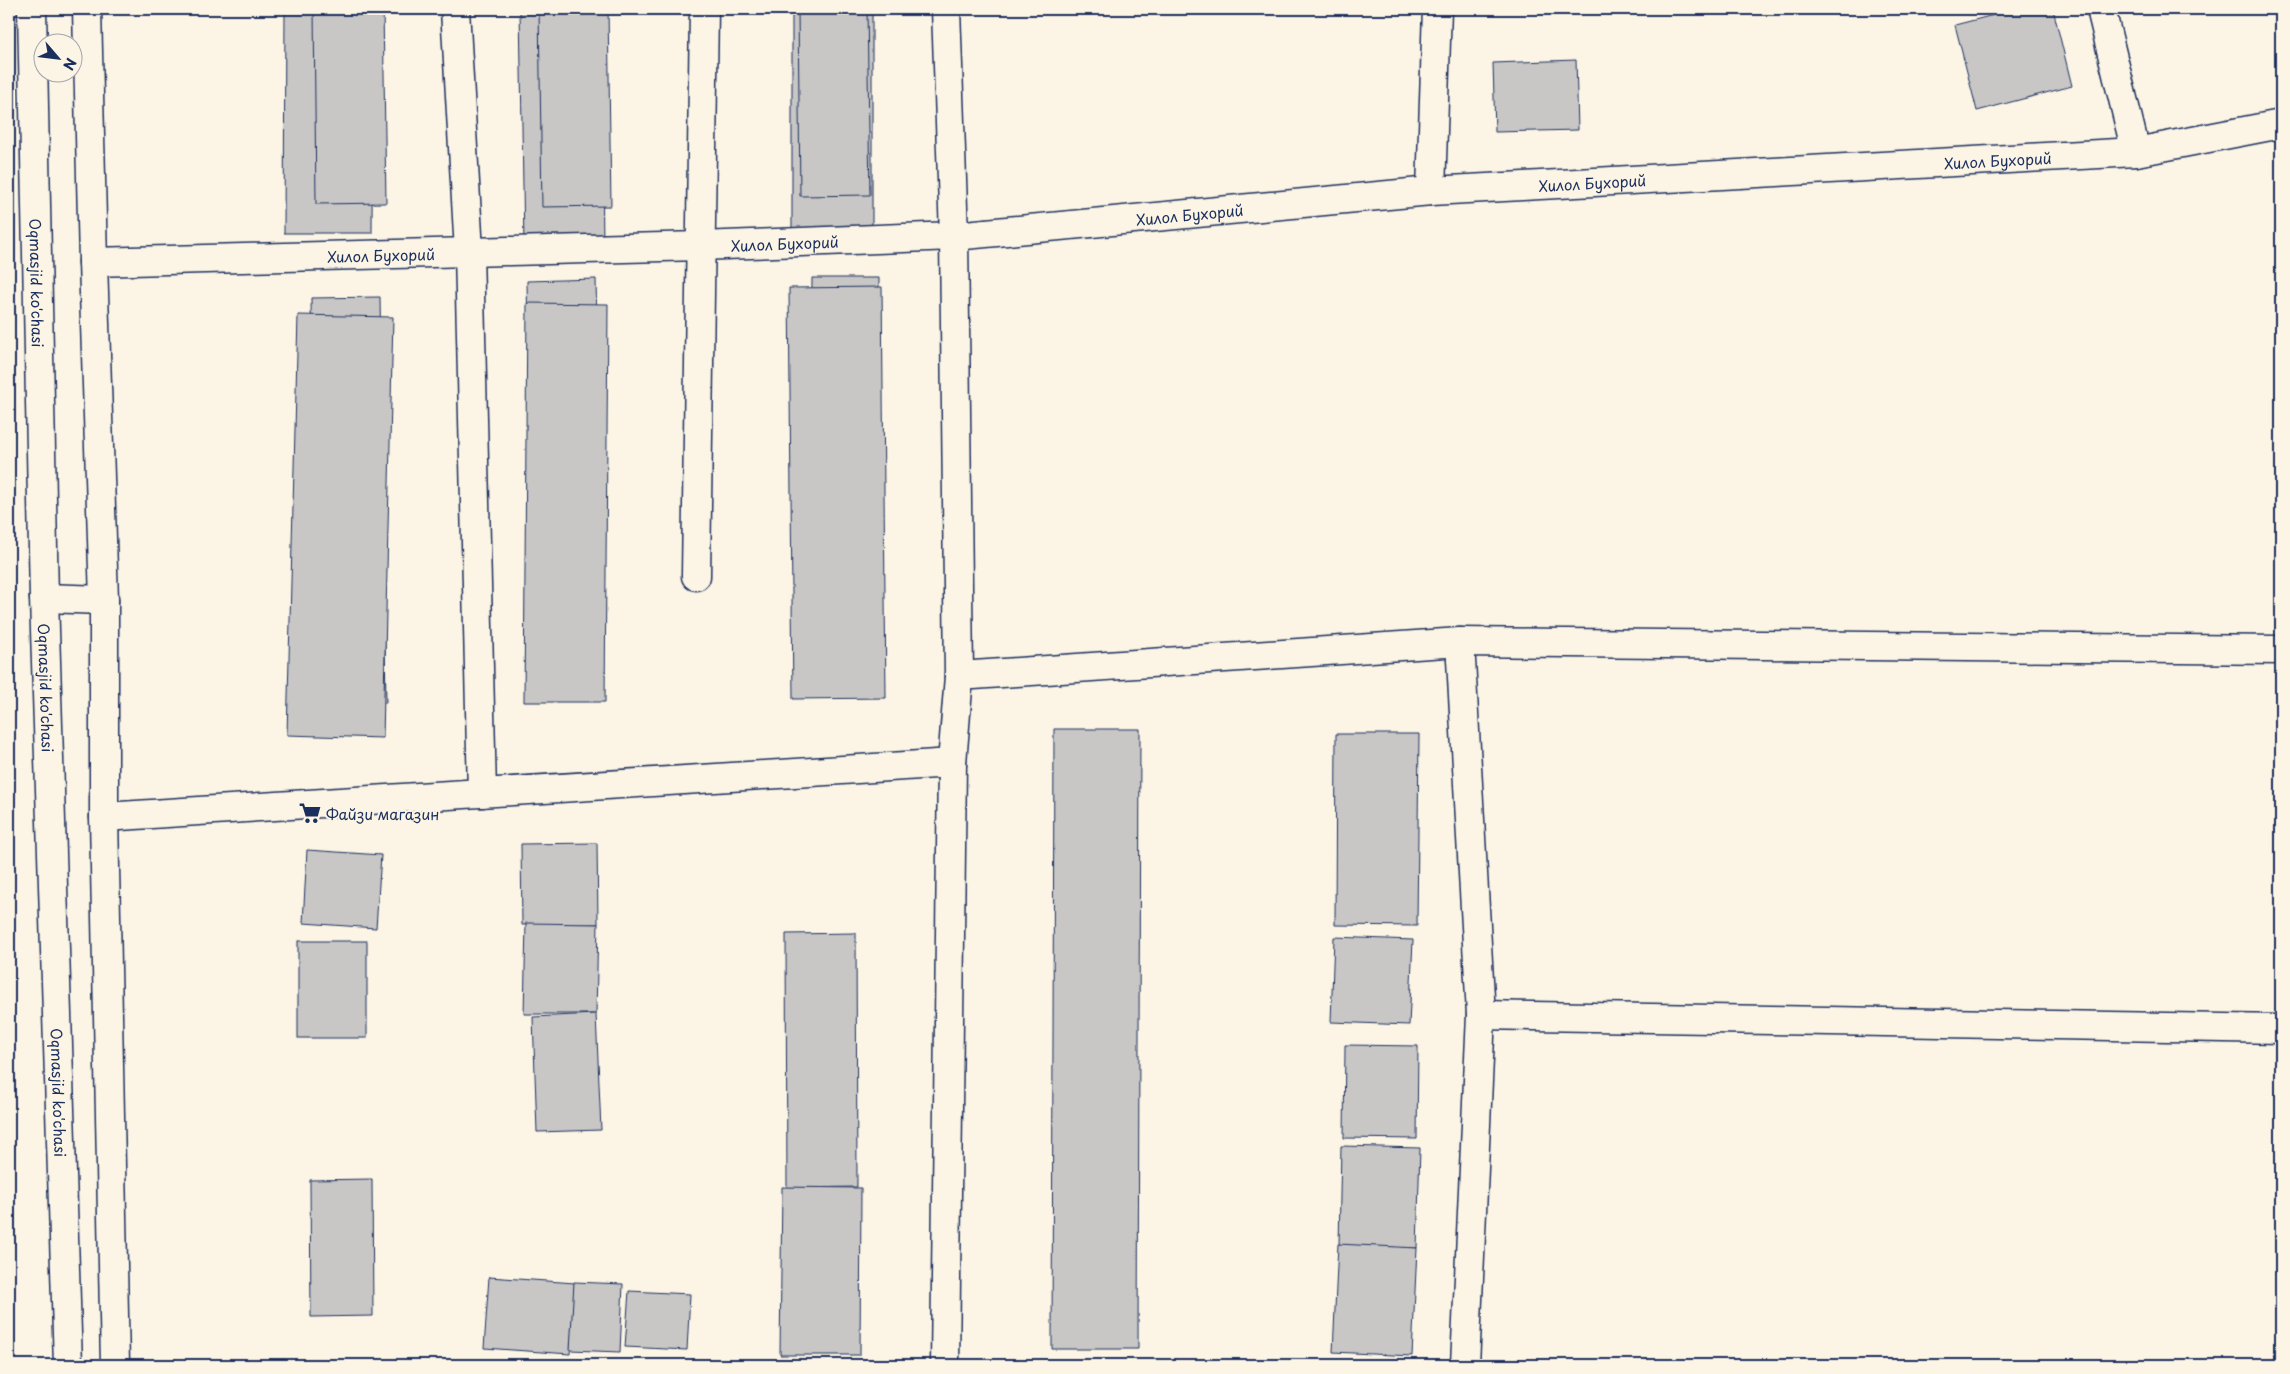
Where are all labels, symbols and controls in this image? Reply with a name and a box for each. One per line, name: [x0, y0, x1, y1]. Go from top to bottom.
north arrow: [32, 32, 82, 82]
text: N: [58, 55, 82, 74]
street label: Хилол Бухорий: [1943, 145, 2052, 174]
street label: Хилол Бухорий: [1538, 168, 1647, 197]
street label: Хилол Бухорий: [1135, 197, 1244, 230]
street label: Oqmasjid ko'chasi: [25, 218, 50, 348]
street label: Хилол Бухорий: [730, 229, 839, 256]
street label: Хилол Бухорий: [327, 241, 435, 267]
street label: Oqmasjid ko'chasi: [33, 623, 60, 753]
supermarket icon: Файзи магазин: [297, 800, 323, 826]
place label: Файзи магазин: [326, 802, 439, 825]
street label: Oqmasjid ko'chasi: [46, 1028, 73, 1157]

